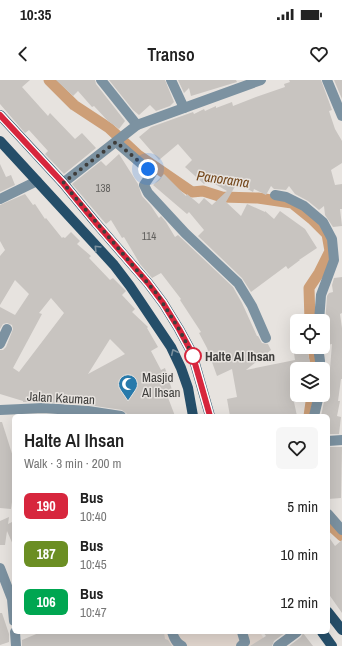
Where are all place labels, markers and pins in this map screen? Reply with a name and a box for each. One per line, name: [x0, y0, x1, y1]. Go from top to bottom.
marker: Halte Al Ihsan: [184, 347, 202, 365]
place label: Halte Al Ihsan: [205, 348, 275, 365]
place label: Masjid Al Ihsan: [141, 369, 181, 401]
mosque icon: Masjid Al Ihsan: [117, 373, 139, 401]

